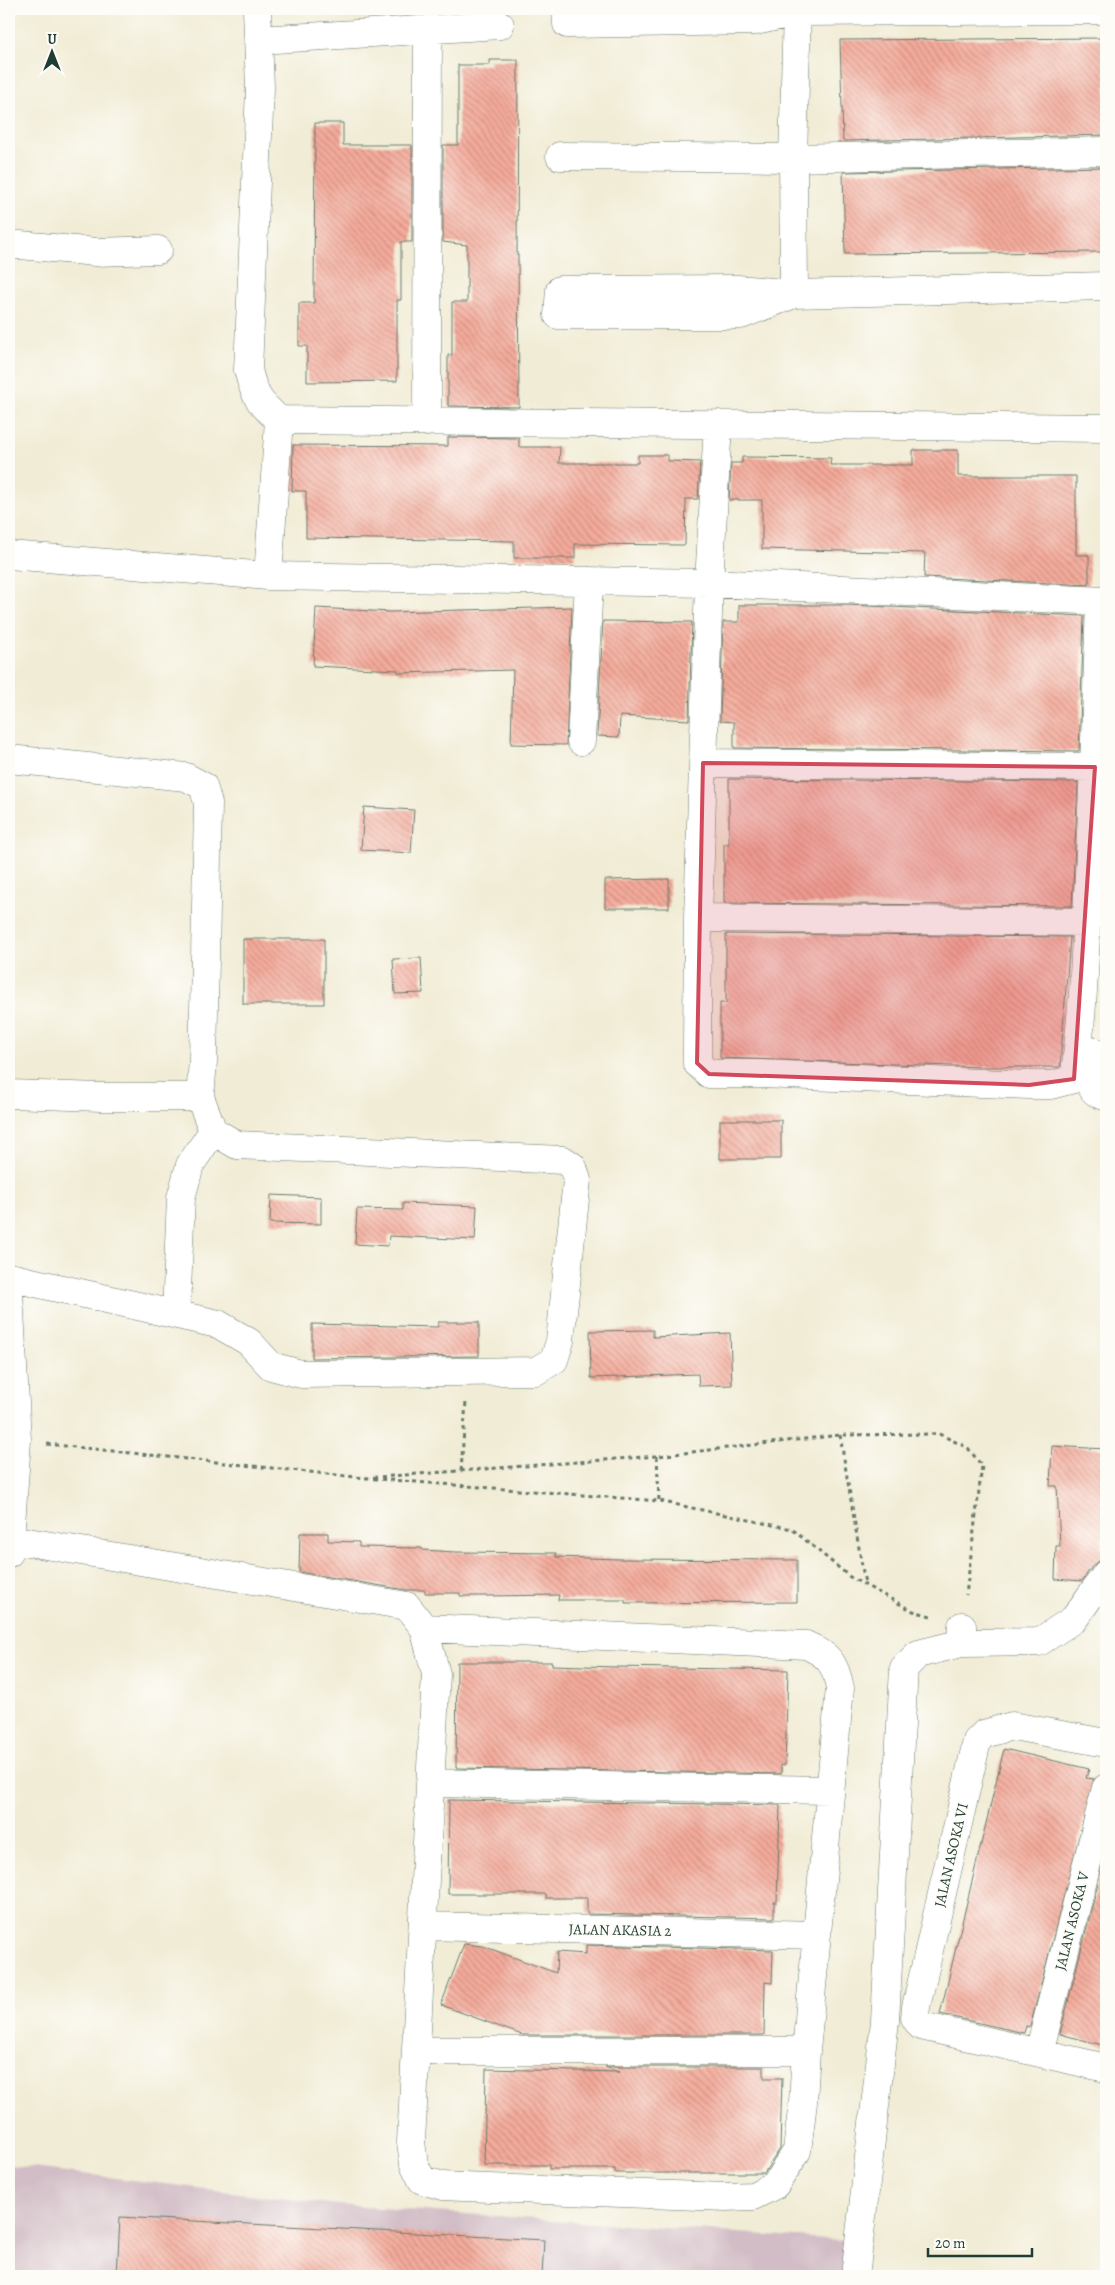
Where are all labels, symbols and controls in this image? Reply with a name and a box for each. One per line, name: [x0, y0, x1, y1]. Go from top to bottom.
north arrow: [28, 28, 78, 78]
text: U: [47, 30, 57, 49]
street label: JALAN ASOKA VI: [929, 1801, 973, 1909]
street label: JALAN ASOKA V: [1050, 1869, 1094, 1973]
street label: JALAN AKASIA 2: [568, 1919, 672, 1941]
scale bar: [928, 2225, 1031, 2257]
text: 20 m: [935, 2233, 966, 2253]

